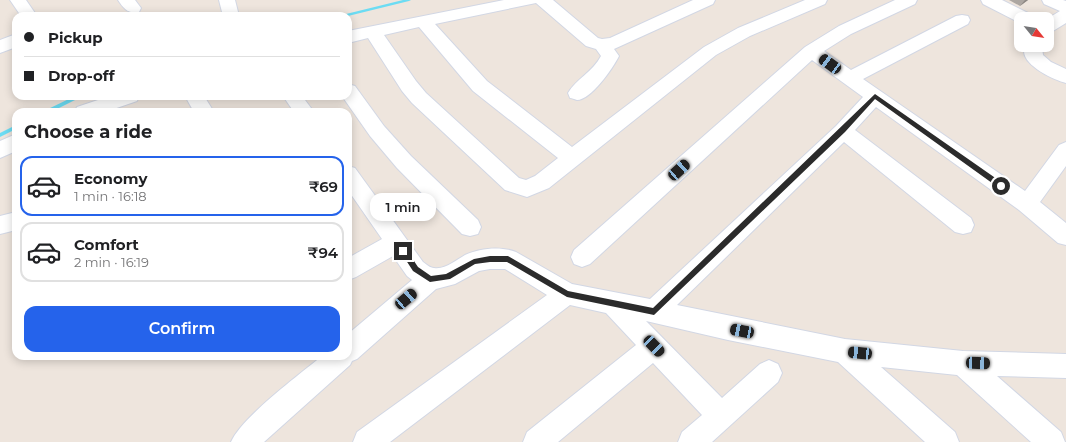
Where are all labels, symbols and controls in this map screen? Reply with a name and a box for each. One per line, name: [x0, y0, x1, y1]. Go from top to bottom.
north arrow: [1014, 12, 1054, 52]
map controls: [1014, 12, 1054, 52]
text: Pickup: [48, 28, 103, 47]
car: [817, 52, 843, 76]
text: Drop-off: [48, 66, 115, 85]
text: Choose a ride: [24, 121, 152, 143]
car: [666, 158, 692, 182]
icon: car: [26, 168, 62, 204]
text: Economy: [74, 169, 147, 188]
text: ₹69: [309, 177, 338, 196]
route start: [992, 177, 1010, 195]
text: 1 min · 16:18: [74, 188, 147, 204]
callout: 1 min: [370, 193, 436, 221]
text: 1 min: [386, 199, 420, 215]
icon: car: [26, 234, 62, 270]
text: Comfort: [74, 235, 139, 254]
route end: [394, 242, 412, 260]
text: ₹94: [308, 243, 338, 262]
text: 2 min · 16:19: [74, 254, 149, 270]
car: [393, 287, 419, 311]
button: Confirm: [24, 306, 340, 352]
car: [729, 323, 755, 339]
car: [641, 333, 667, 359]
car: [848, 346, 872, 360]
car: [966, 357, 990, 369]

